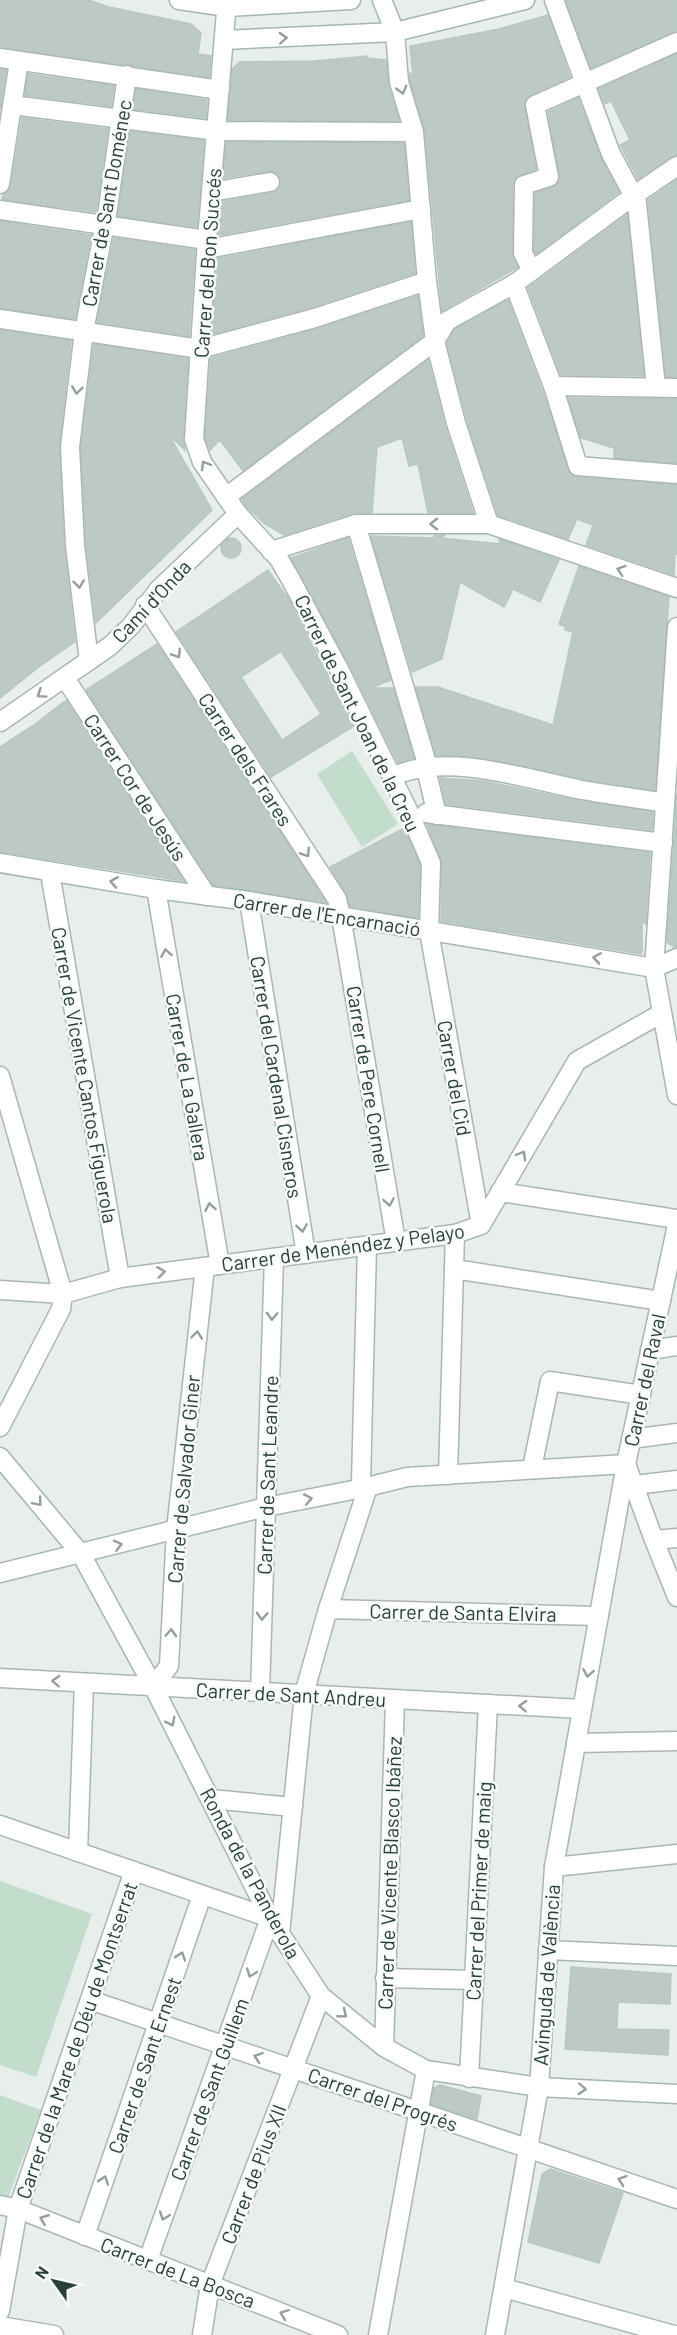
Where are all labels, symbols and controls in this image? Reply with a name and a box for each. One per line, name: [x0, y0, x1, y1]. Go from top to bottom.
one-way arrow: [278, 31, 287, 44]
one-way arrow: [395, 84, 407, 95]
street label: Carrer de Sant Doménec: [76, 97, 136, 309]
street label: Carrer del Bon Succés: [188, 167, 226, 359]
one-way arrow: [71, 385, 84, 394]
one-way arrow: [201, 461, 212, 471]
one-way arrow: [430, 518, 439, 530]
street label: Camí d'Onda: [106, 554, 196, 648]
one-way arrow: [617, 564, 627, 577]
one-way arrow: [73, 579, 85, 588]
street label: Carrer de Sant Joan de la Creu: [290, 591, 426, 835]
one-way arrow: [170, 647, 181, 658]
one-way arrow: [37, 687, 48, 698]
street label: Carrer dels Frares: [194, 688, 298, 830]
street label: Carrer Cor de Jesús: [79, 709, 193, 865]
one-way arrow: [299, 846, 310, 857]
one-way arrow: [109, 877, 118, 889]
street label: Carrer de l'Encarnació: [232, 887, 422, 941]
street label: Carrer de Vicente Cantos Figuerola: [47, 925, 123, 1225]
one-way arrow: [161, 948, 173, 957]
one-way arrow: [592, 953, 601, 965]
street label: Carrer del Cardenal Cisneros: [246, 954, 308, 1200]
street label: Carrer de Pere Cornell: [342, 984, 396, 1174]
street label: Carrer de La Gallera: [161, 991, 215, 1163]
street label: Carrer del Cid: [433, 1018, 477, 1138]
one-way arrow: [515, 1151, 526, 1161]
one-way arrow: [382, 1196, 395, 1206]
one-way arrow: [204, 1202, 217, 1212]
street label: Carrer de Menéndez y Pelayo: [220, 1218, 466, 1276]
one-way arrow: [295, 1223, 307, 1233]
one-way arrow: [156, 1267, 166, 1279]
street label: Carrer del Raval: [618, 1311, 670, 1449]
one-way arrow: [266, 1312, 278, 1321]
one-way arrow: [191, 1330, 203, 1339]
street label: Carrer de Salvador Giner: [162, 1374, 204, 1584]
street label: Carrer de Sant Leandre: [252, 1375, 282, 1575]
one-way arrow: [302, 1493, 312, 1506]
one-way arrow: [30, 1495, 41, 1506]
one-way arrow: [113, 1539, 123, 1552]
street label: Carrer de Santa Elvira: [369, 1598, 557, 1626]
one-way arrow: [256, 1611, 269, 1620]
one-way arrow: [164, 1629, 177, 1638]
one-way arrow: [582, 1668, 595, 1678]
one-way arrow: [51, 1675, 60, 1688]
street label: Carrer de Sant Andreu: [195, 1677, 387, 1711]
one-way arrow: [519, 1700, 528, 1713]
one-way arrow: [164, 1715, 175, 1726]
street label: Carrer de Vicente Blasco Ibáñez: [372, 1736, 406, 2010]
street label: Carrer del Primer de maig: [460, 1781, 496, 2001]
street label: Ronda de la Panderola: [196, 1783, 306, 1963]
street label: Carrer de la Mare de Déu de Montserrat: [10, 1878, 142, 2202]
street label: Avinguda de València: [528, 1884, 564, 2066]
one-way arrow: [174, 1951, 186, 1962]
one-way arrow: [245, 1967, 258, 1978]
street label: Carrer de Sant Ernest: [102, 1973, 186, 2157]
street label: Carrer de Sant Guillem: [165, 1994, 253, 2184]
one-way arrow: [336, 2007, 347, 2018]
one-way arrow: [253, 2052, 264, 2064]
street label: Carrer del Progrés: [305, 2062, 461, 2136]
one-way arrow: [578, 2082, 587, 2095]
street label: Carrer de Pius XII: [215, 2101, 291, 2247]
one-way arrow: [97, 2175, 109, 2186]
one-way arrow: [617, 2175, 628, 2188]
one-way arrow: [158, 2210, 171, 2221]
one-way arrow: [39, 2214, 50, 2227]
street label: Carrer de La Bosca: [97, 2232, 259, 2312]
north arrow: [24, 2251, 84, 2311]
text: N: [30, 2263, 52, 2282]
one-way arrow: [279, 2308, 290, 2321]

